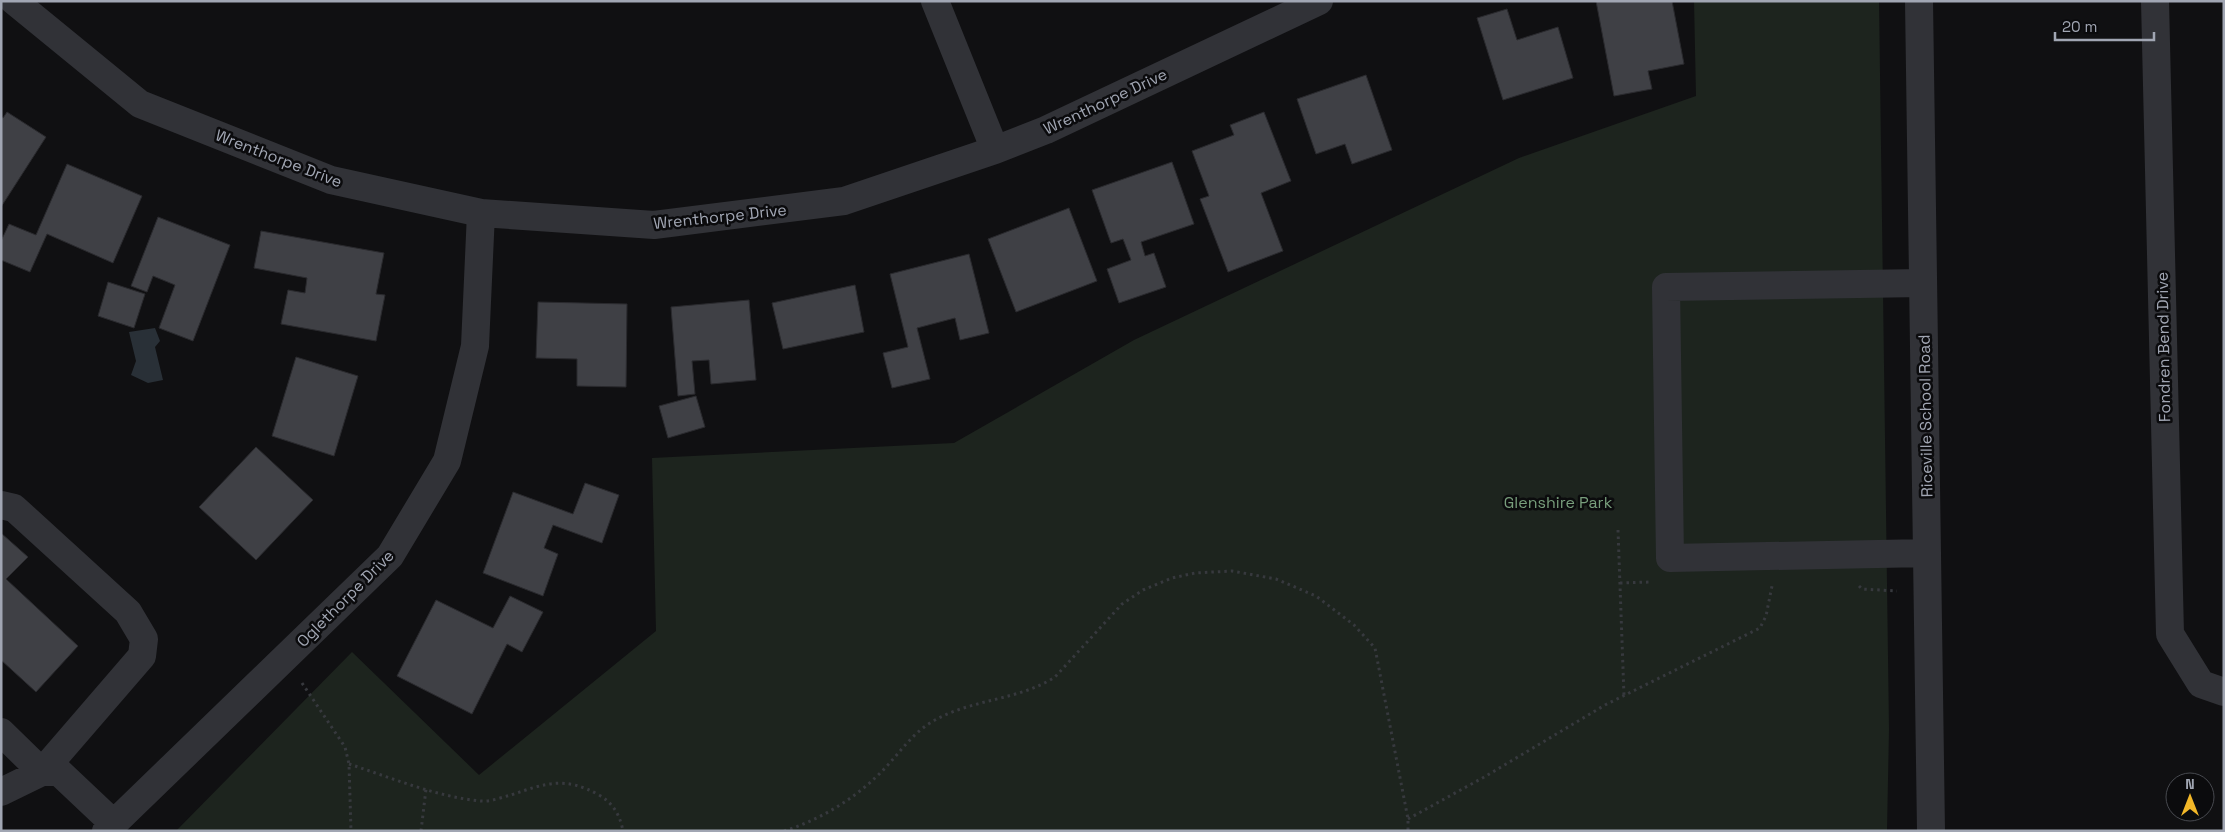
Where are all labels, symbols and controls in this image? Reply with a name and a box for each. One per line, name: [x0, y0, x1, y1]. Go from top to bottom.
scale bar: [2055, 10, 2154, 42]
text: 20 m: [2062, 17, 2097, 36]
street label: Wrenthorpe Drive: [1040, 64, 1170, 139]
street label: Wrenthorpe Drive: [212, 125, 345, 192]
street label: Wrenthorpe Drive: [652, 199, 788, 234]
street label: Fondren Bend Drive: [2152, 272, 2175, 422]
street label: Riceville School Road: [1914, 334, 1937, 498]
park label: Glenshire Park: [1504, 492, 1613, 513]
street label: Oglethorpe Drive: [292, 545, 399, 652]
north arrow: [2165, 772, 2215, 822]
text: N: [2185, 775, 2195, 793]

